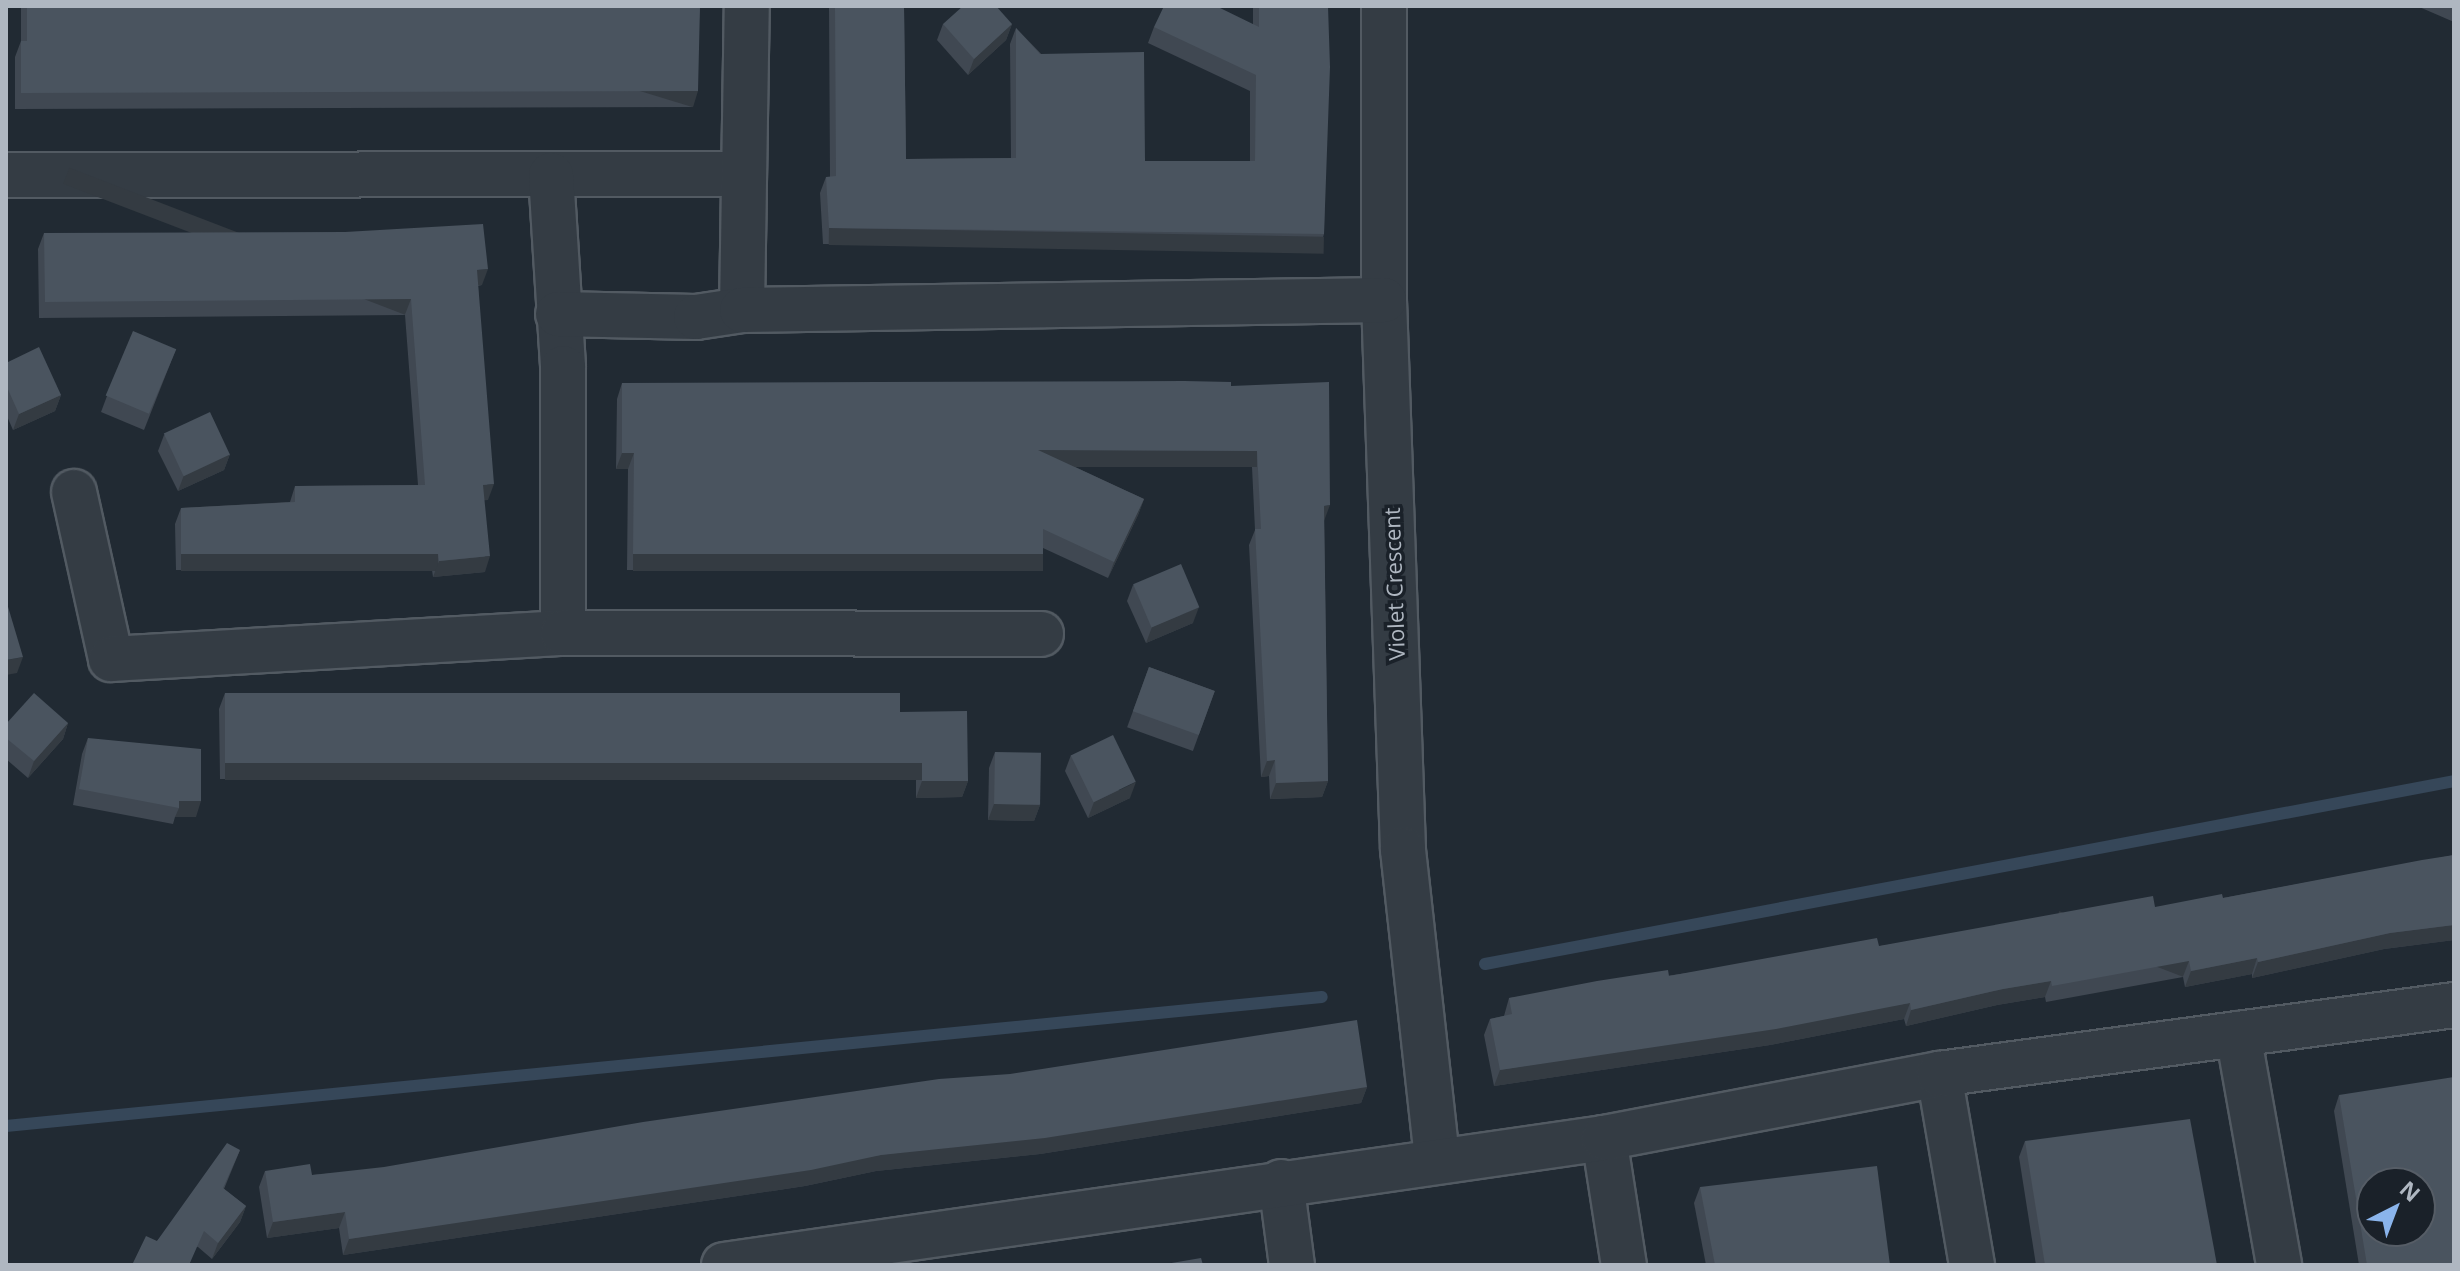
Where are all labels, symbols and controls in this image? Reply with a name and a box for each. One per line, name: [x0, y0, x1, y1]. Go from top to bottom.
street label: Violet Crescent: [1378, 507, 1410, 661]
north arrow: [2356, 1167, 2436, 1247]
text: N: [2394, 1174, 2427, 1208]

